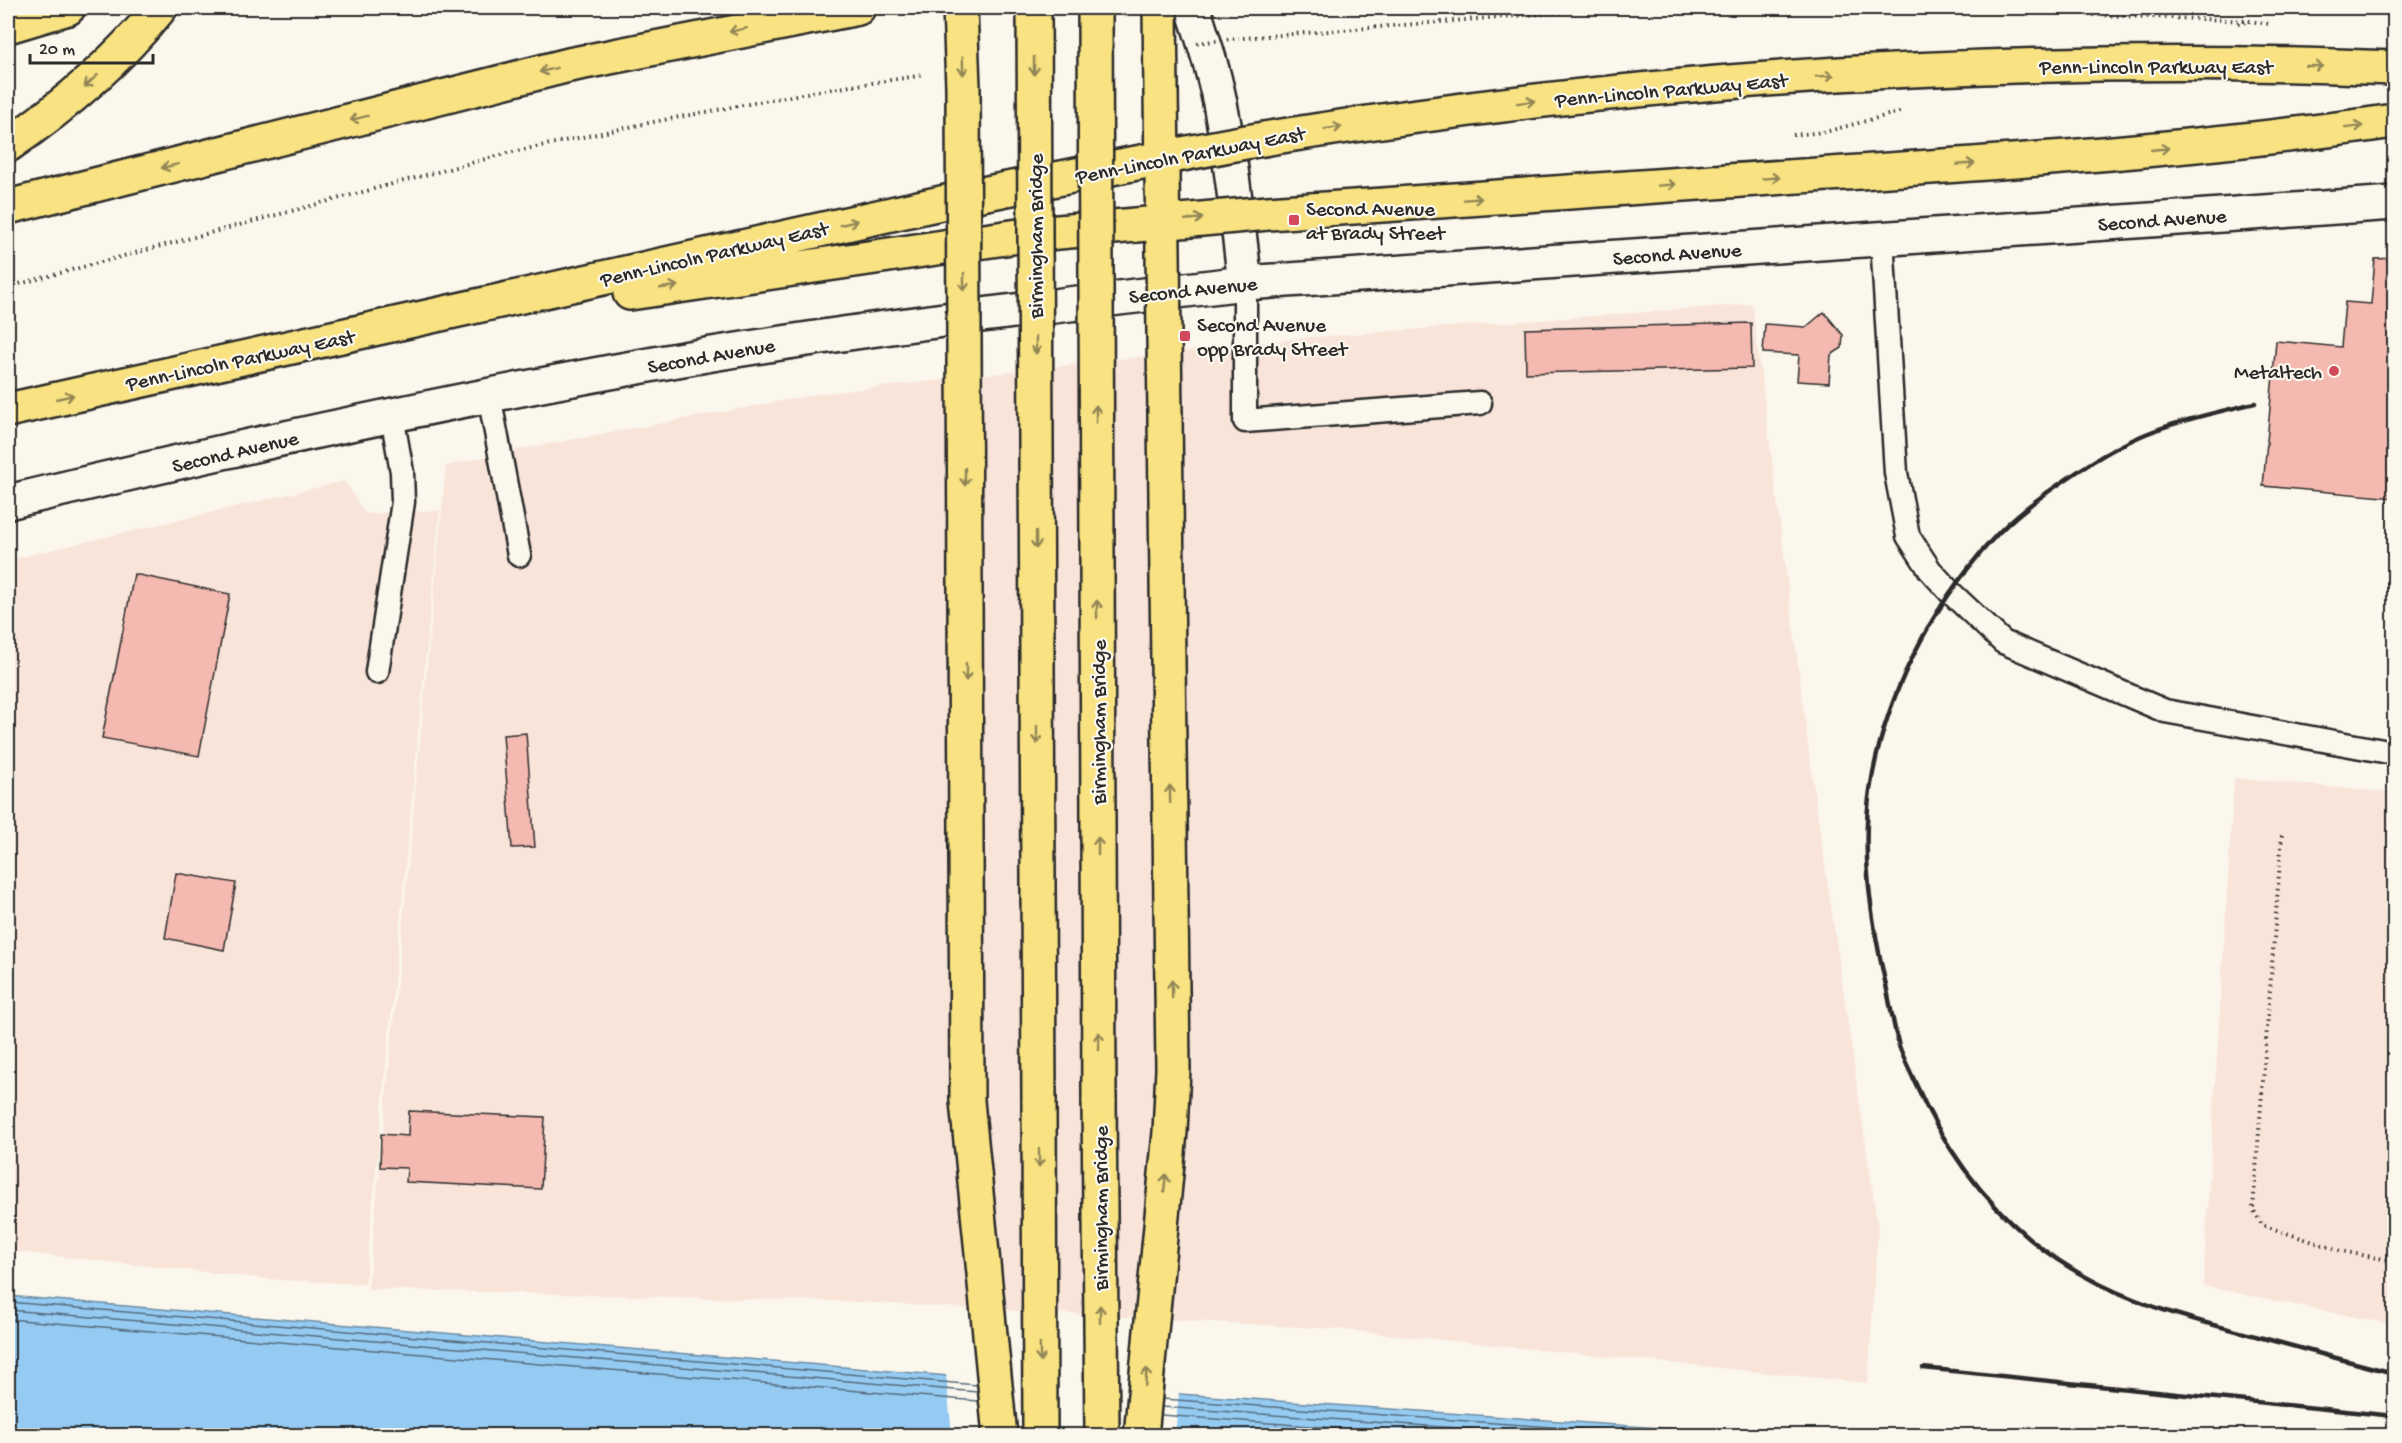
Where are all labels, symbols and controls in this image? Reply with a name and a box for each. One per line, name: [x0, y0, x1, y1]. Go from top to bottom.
one-way arrow: [729, 25, 749, 36]
scale bar: [30, 27, 153, 65]
text: 20 m: [39, 40, 75, 61]
one-way arrow: [957, 55, 968, 75]
one-way arrow: [1028, 55, 1040, 75]
street label: Penn-Lincoln Parkway East: [2038, 57, 2275, 82]
one-way arrow: [2303, 60, 2323, 71]
one-way arrow: [538, 65, 557, 77]
street label: Penn-Lincoln Parkway East: [1553, 70, 1791, 115]
one-way arrow: [1815, 70, 1835, 81]
one-way arrow: [84, 74, 99, 88]
one-way arrow: [1516, 97, 1536, 108]
one-way arrow: [349, 113, 368, 125]
one-way arrow: [2343, 121, 2363, 132]
street label: Penn-Lincoln Parkway East: [1073, 122, 1310, 192]
one-way arrow: [1323, 123, 1343, 134]
one-way arrow: [2150, 143, 2170, 154]
street label: Birmingham Bridge: [1026, 152, 1051, 319]
one-way arrow: [1955, 158, 1975, 169]
one-way arrow: [160, 161, 179, 173]
one-way arrow: [1761, 172, 1781, 183]
one-way arrow: [1657, 179, 1677, 190]
one-way arrow: [1462, 193, 1482, 204]
place label: Second Avenue at Brady Street: [1306, 199, 1447, 248]
street label: Second Avenue: [2097, 205, 2229, 239]
one-way arrow: [1184, 213, 1204, 224]
marker: Second Avenue at Brady Street: [1287, 213, 1301, 227]
street label: Penn-Lincoln Parkway East: [597, 217, 834, 295]
one-way arrow: [839, 217, 858, 229]
street label: Second Avenue: [1612, 239, 1744, 273]
one-way arrow: [958, 271, 970, 291]
street label: Second Avenue: [1128, 273, 1260, 312]
one-way arrow: [658, 281, 678, 292]
place label: Second Avenue opp Brady Street: [1197, 315, 1349, 364]
street label: Penn-Lincoln Parkway East: [123, 325, 360, 399]
marker: Second Avenue opp Brady Street: [1178, 329, 1192, 343]
one-way arrow: [1030, 334, 1042, 354]
street label: Second Avenue: [646, 335, 778, 382]
place label: Metaltech: [2234, 362, 2322, 387]
marker: Metaltech: [2327, 364, 2341, 378]
one-way arrow: [54, 391, 74, 402]
one-way arrow: [1090, 405, 1102, 425]
street label: Second Avenue: [170, 427, 303, 481]
one-way arrow: [959, 466, 971, 486]
one-way arrow: [1031, 529, 1042, 549]
one-way arrow: [1091, 600, 1103, 620]
street label: Birmingham Bridge: [1089, 638, 1114, 805]
one-way arrow: [960, 661, 972, 681]
one-way arrow: [1031, 724, 1043, 744]
one-way arrow: [1164, 784, 1176, 804]
one-way arrow: [1092, 837, 1104, 857]
one-way arrow: [1166, 979, 1178, 999]
one-way arrow: [1093, 1032, 1105, 1052]
street label: Birmingham Bridge: [1091, 1124, 1116, 1291]
one-way arrow: [1033, 1148, 1045, 1168]
one-way arrow: [1160, 1174, 1171, 1194]
one-way arrow: [1094, 1305, 1106, 1325]
one-way arrow: [1034, 1343, 1046, 1363]
one-way arrow: [1141, 1368, 1152, 1388]

